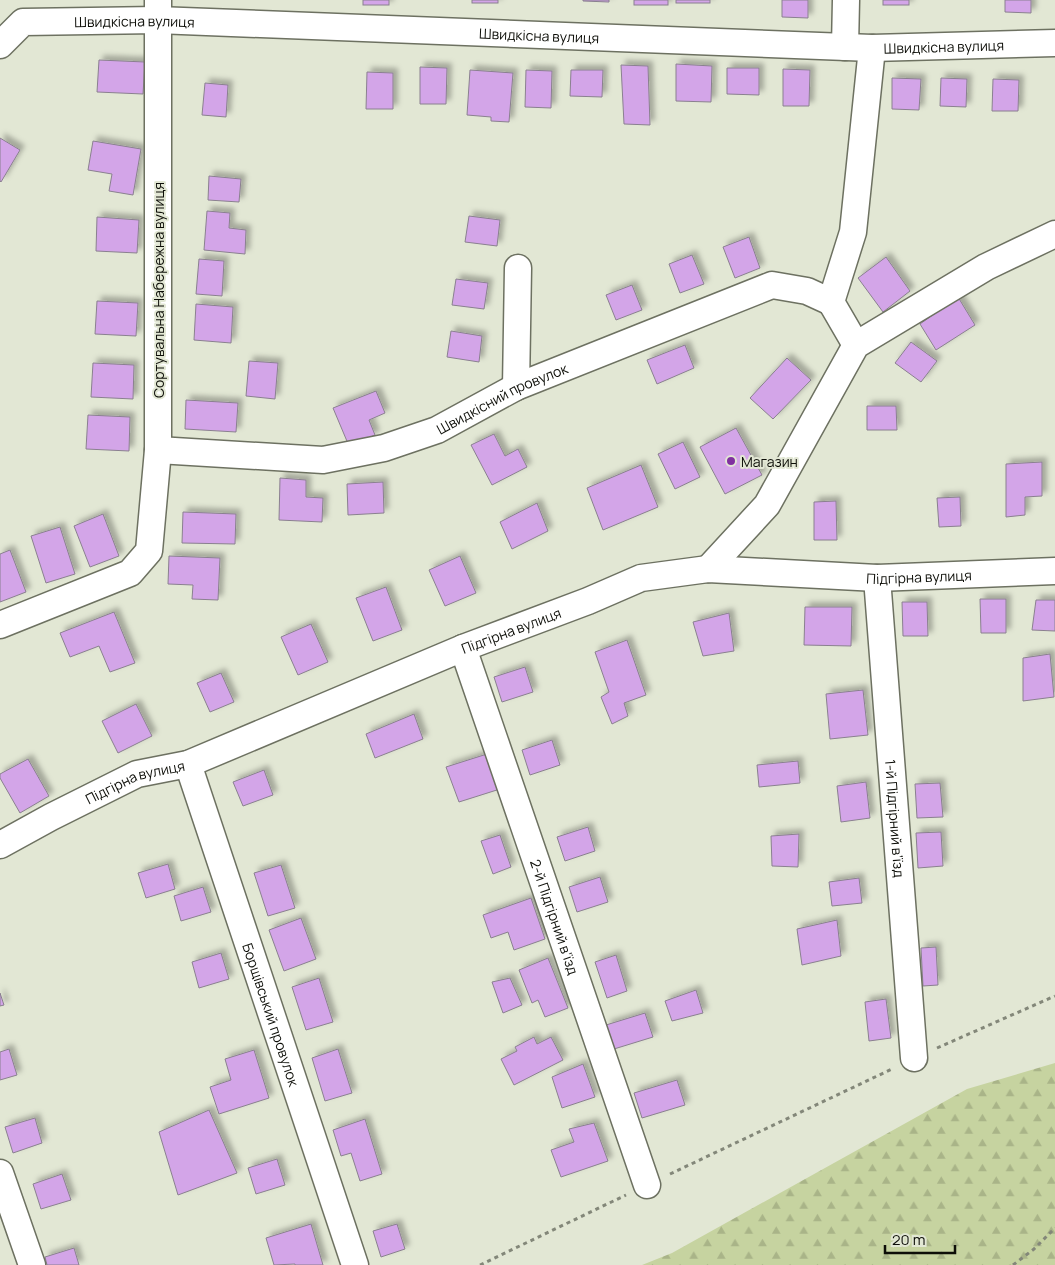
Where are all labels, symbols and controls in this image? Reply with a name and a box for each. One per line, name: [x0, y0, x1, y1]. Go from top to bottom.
street label: Швидкісна вулиця: [74, 10, 195, 31]
street label: Швидкісна вулиця: [479, 23, 600, 47]
street label: Швидкісна вулиця: [883, 35, 1004, 57]
street label: Сортувальна Набережна вулиця: [149, 182, 168, 398]
street label: Швидкісний провулок: [433, 358, 571, 438]
place label: Магазин: [741, 452, 798, 471]
marker: Магазин: [725, 455, 737, 467]
street label: Підгірна вулиця: [866, 565, 972, 588]
street label: Підгірна вулиця: [458, 603, 564, 657]
street label: Підгірна вулиця: [82, 755, 186, 808]
street label: 1-й Підгірний в’їзд: [881, 759, 910, 878]
street label: 2-й Підгірний в’їзд: [526, 856, 584, 977]
street label: Борщівський провулок: [239, 940, 305, 1090]
scale bar: [885, 1222, 955, 1254]
text: 20 m: [892, 1229, 925, 1250]

